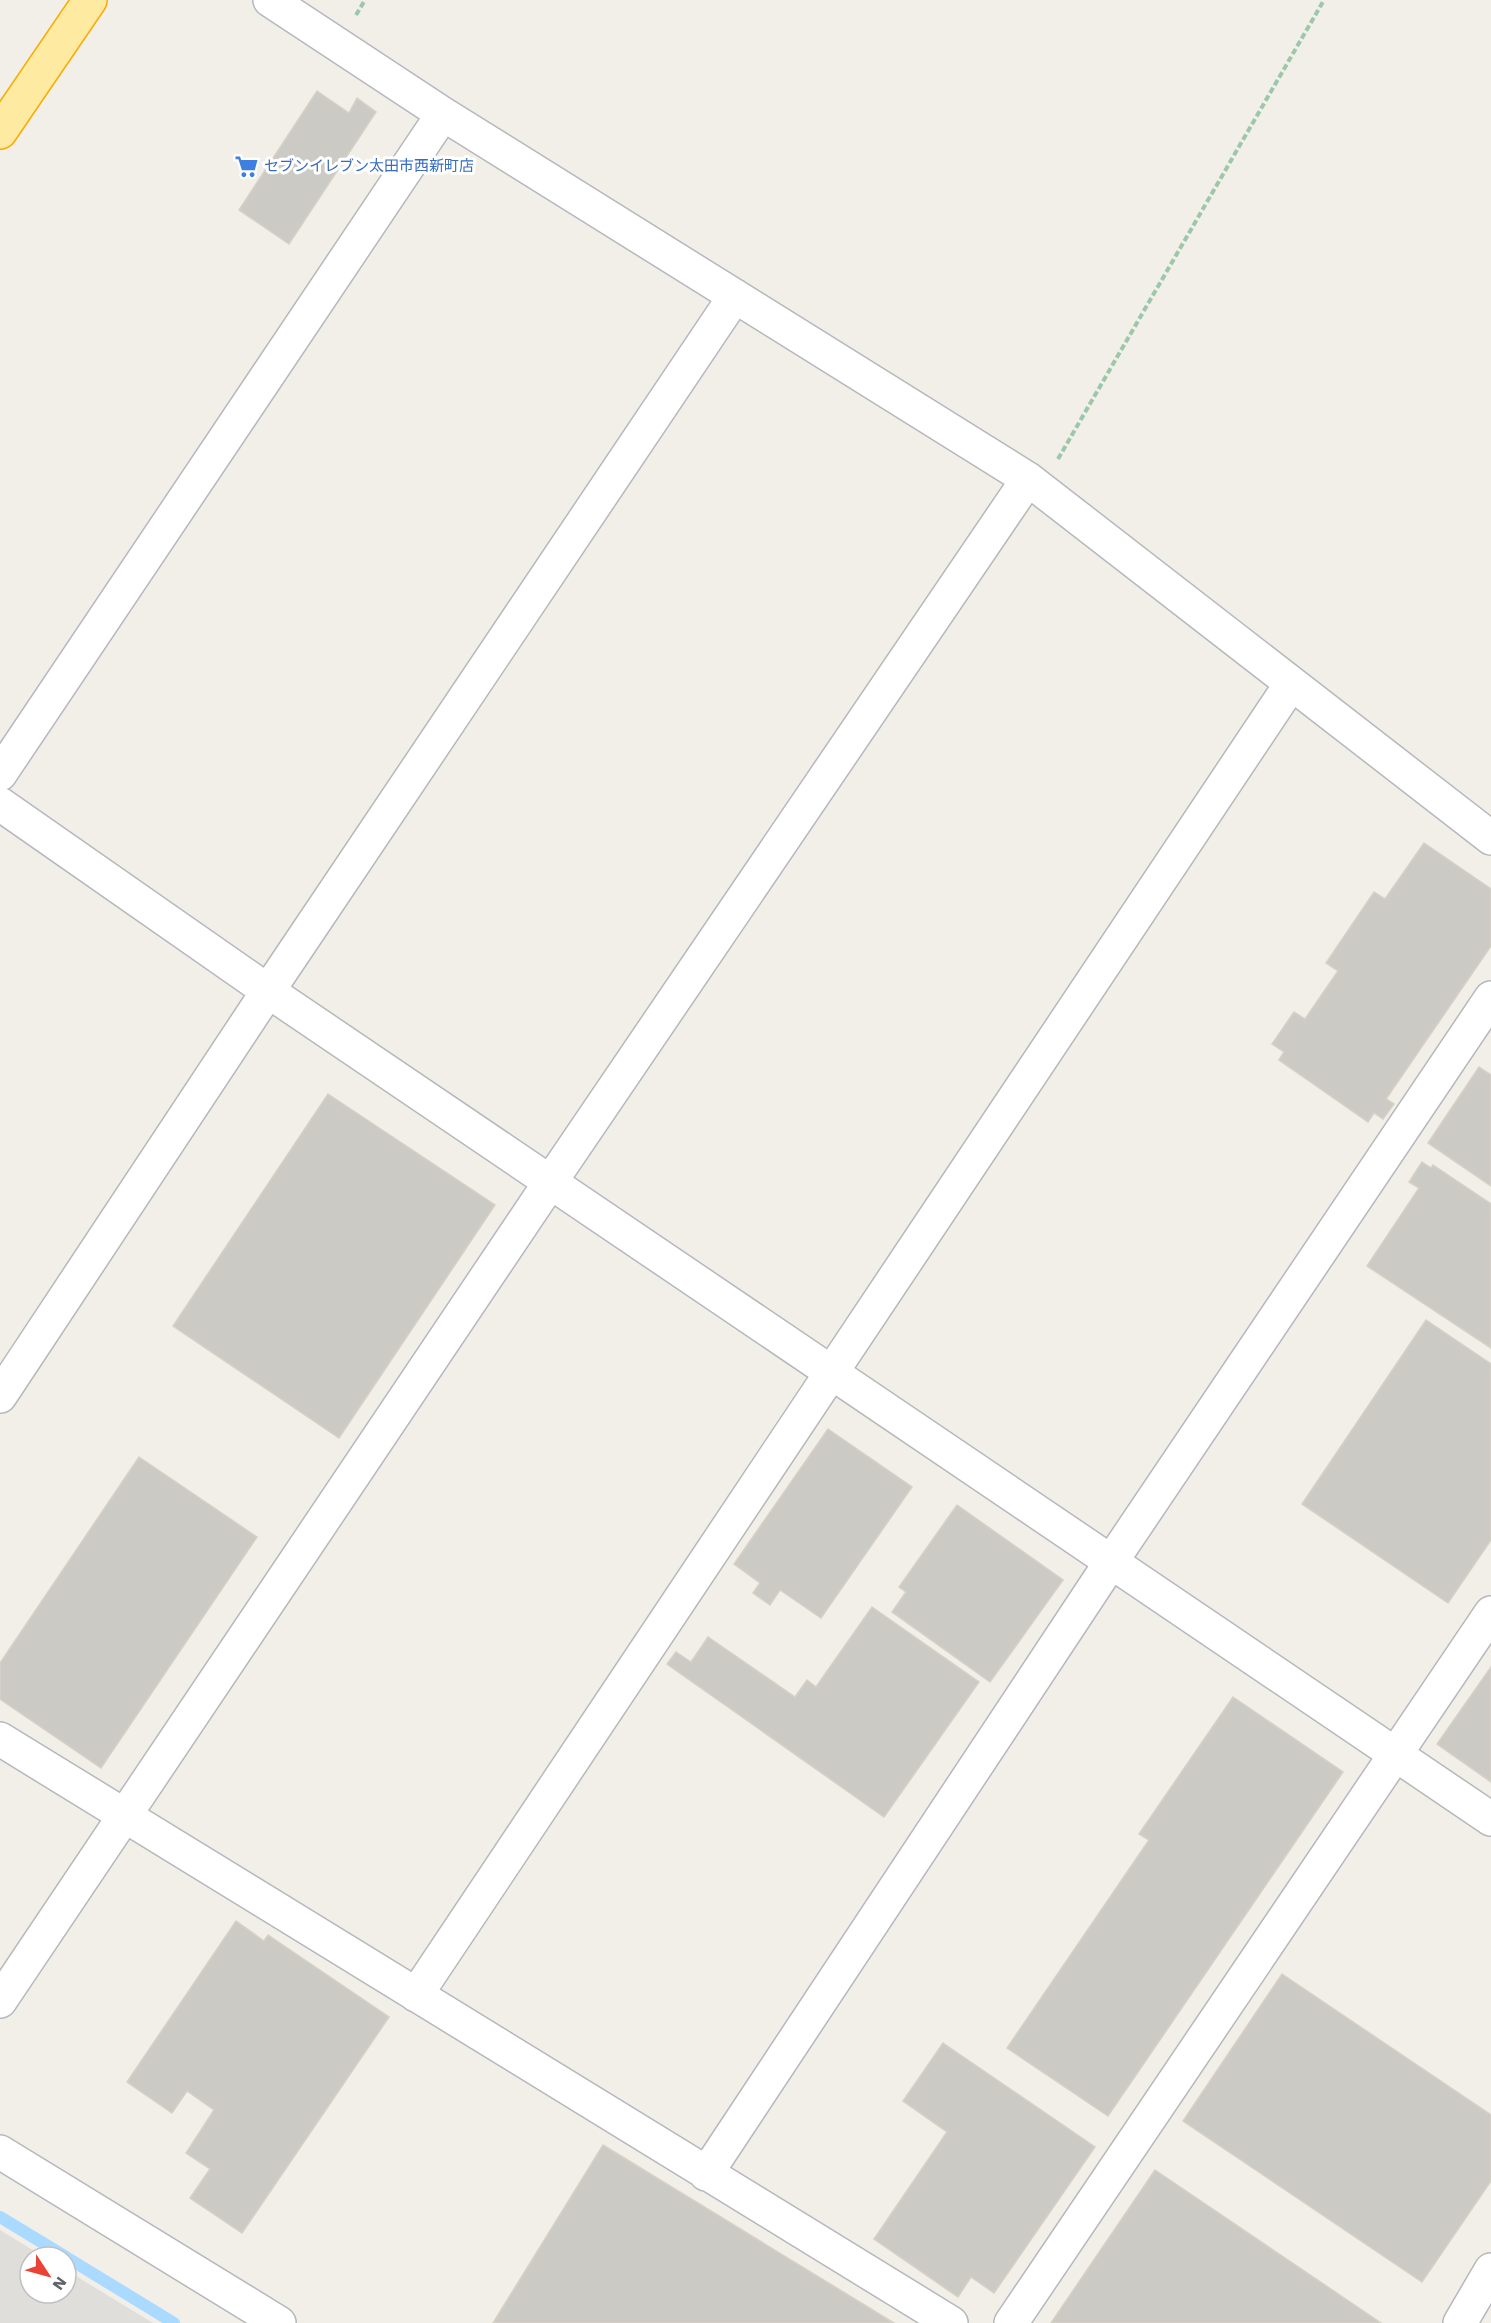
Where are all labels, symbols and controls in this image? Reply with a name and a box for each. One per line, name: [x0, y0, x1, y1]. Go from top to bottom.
supermarket icon: セブンイレブン太田市西新町店: [233, 153, 259, 179]
place label: セブンイレブン太田市西新町店: [264, 157, 474, 175]
north arrow: [18, 2245, 78, 2305]
text: N: [49, 2273, 71, 2294]

